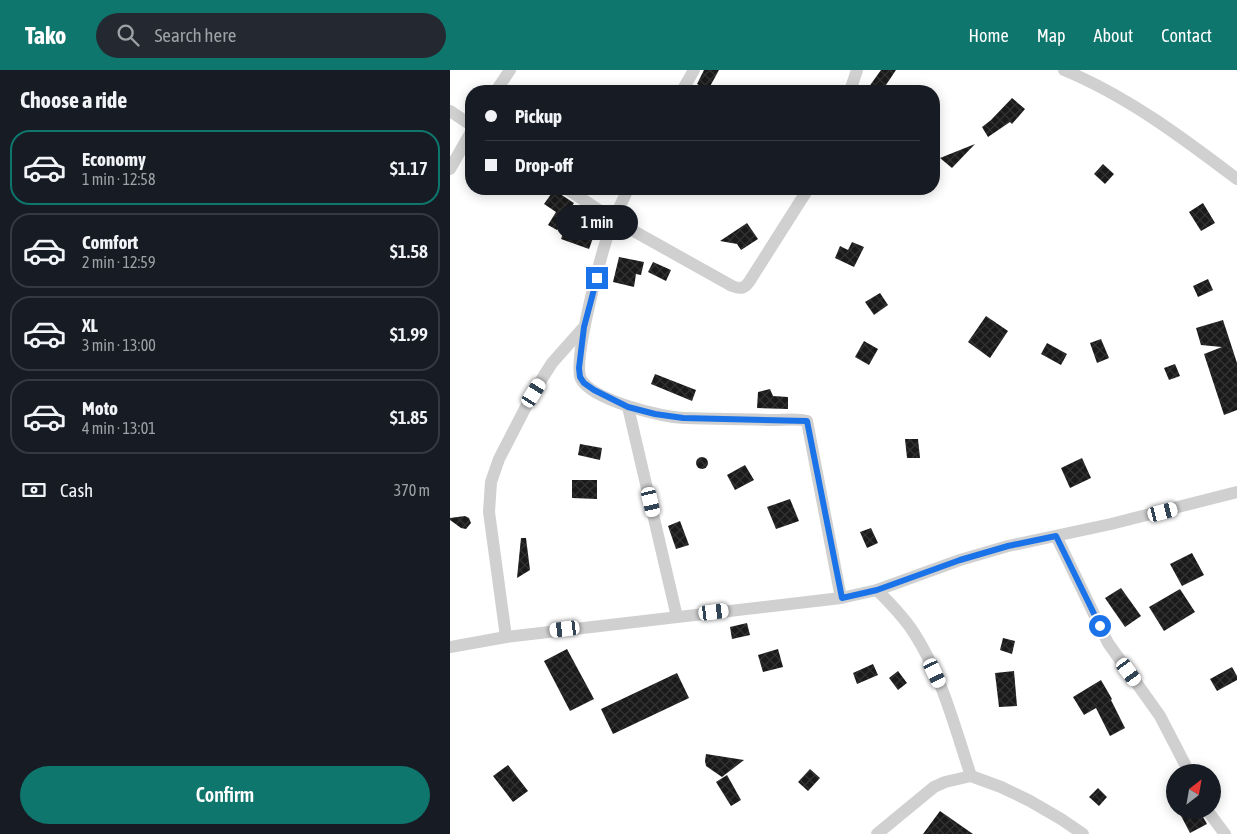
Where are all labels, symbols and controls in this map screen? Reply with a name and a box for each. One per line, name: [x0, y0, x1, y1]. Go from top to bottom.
search box: [96, 13, 446, 58]
icon: search: [114, 21, 142, 49]
text: Tako: [25, 22, 66, 49]
text: Search here: [154, 24, 236, 46]
text: Home: [969, 25, 1009, 46]
text: Map: [1037, 25, 1066, 46]
text: About: [1094, 25, 1133, 46]
text: Contact: [1161, 25, 1212, 46]
text: Choose a ride: [20, 87, 127, 113]
text: Pickup: [515, 105, 562, 127]
icon: car: [22, 145, 67, 190]
text: Economy: [82, 148, 146, 170]
text: Drop-off: [515, 154, 573, 176]
text: $1.17: [390, 157, 428, 179]
text: 1 min · 12:58: [82, 170, 155, 188]
callout: 1 min: [556, 206, 638, 240]
text: 1 min: [581, 213, 613, 231]
icon: car: [22, 228, 67, 273]
text: Comfort: [82, 231, 138, 253]
text: $1.58: [390, 240, 428, 262]
text: 2 min · 12:59: [82, 253, 155, 271]
route end: [586, 267, 608, 289]
icon: car: [22, 311, 67, 356]
text: XL: [82, 314, 98, 336]
text: $1.99: [390, 323, 428, 345]
text: 3 min · 13:00: [82, 336, 156, 354]
car: [519, 376, 548, 410]
icon: car: [22, 394, 67, 439]
text: Moto: [82, 397, 118, 419]
text: $1.85: [390, 406, 428, 428]
text: 4 min · 13:01: [82, 419, 156, 437]
icon: cash: [20, 476, 48, 504]
text: Cash: [60, 479, 93, 501]
text: 370 m: [394, 481, 430, 499]
car: [640, 486, 661, 518]
car: [1146, 501, 1179, 523]
car: [698, 603, 729, 621]
route start: [1089, 615, 1111, 637]
car: [549, 620, 580, 638]
car: [1114, 655, 1143, 689]
car: [921, 656, 948, 690]
north arrow: [1166, 764, 1221, 819]
map controls: [1166, 764, 1221, 819]
button: Confirm: [20, 766, 430, 824]

